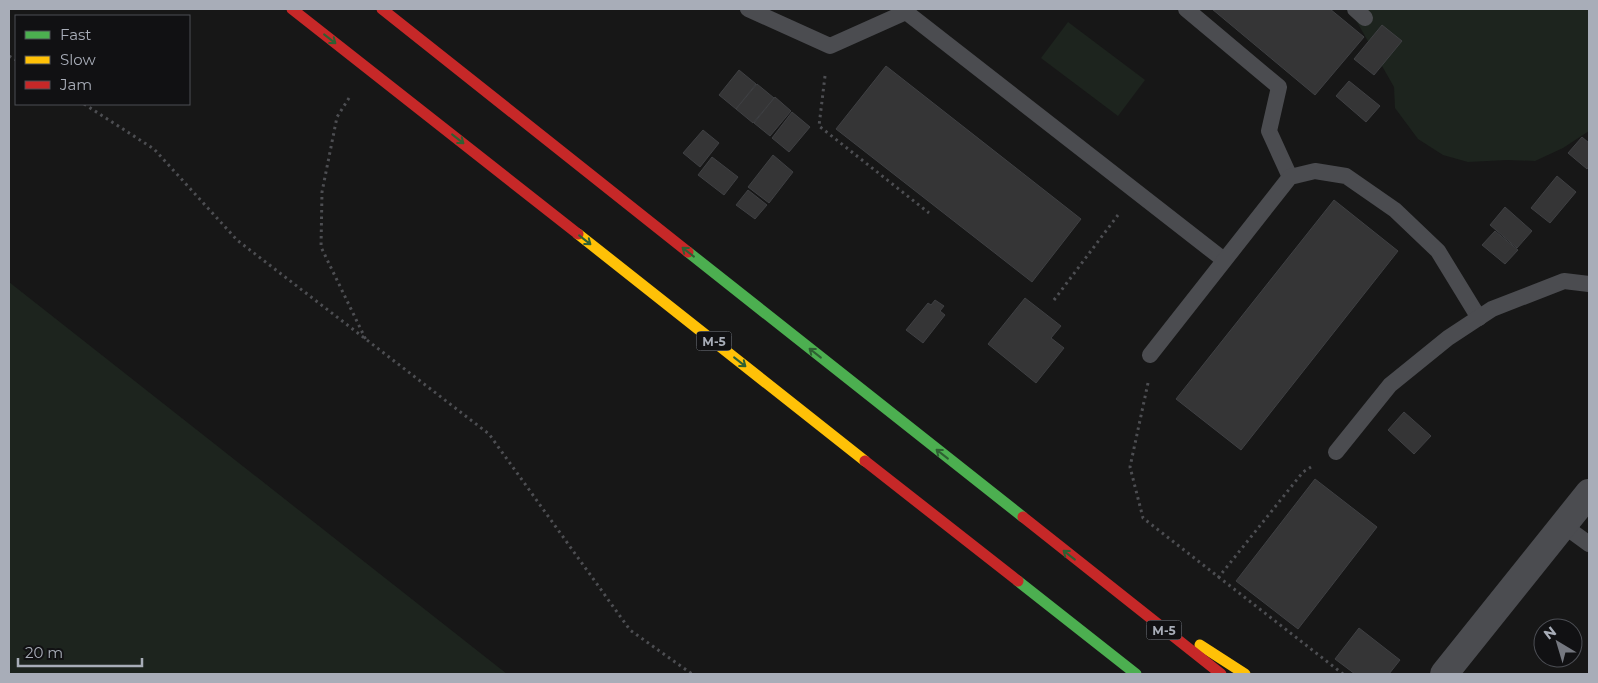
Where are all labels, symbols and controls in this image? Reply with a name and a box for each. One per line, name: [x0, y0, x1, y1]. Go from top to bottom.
legend: [15, 15, 190, 105]
text: Fast: [60, 25, 91, 44]
one-way arrow: [323, 34, 337, 44]
text: Slow: [60, 50, 96, 69]
text: Jam: [59, 75, 92, 94]
one-way arrow: [451, 134, 464, 145]
one-way arrow: [579, 235, 592, 246]
one-way arrow: [682, 246, 695, 257]
road number: М-5: [696, 332, 732, 351]
one-way arrow: [808, 348, 822, 358]
one-way arrow: [734, 357, 747, 368]
one-way arrow: [936, 449, 949, 460]
one-way arrow: [1063, 550, 1076, 561]
north arrow: [1533, 618, 1583, 668]
road number: М-5: [1146, 620, 1182, 640]
text: N: [1540, 622, 1560, 643]
scale bar: [18, 636, 141, 668]
text: 20 m: [25, 643, 63, 662]

